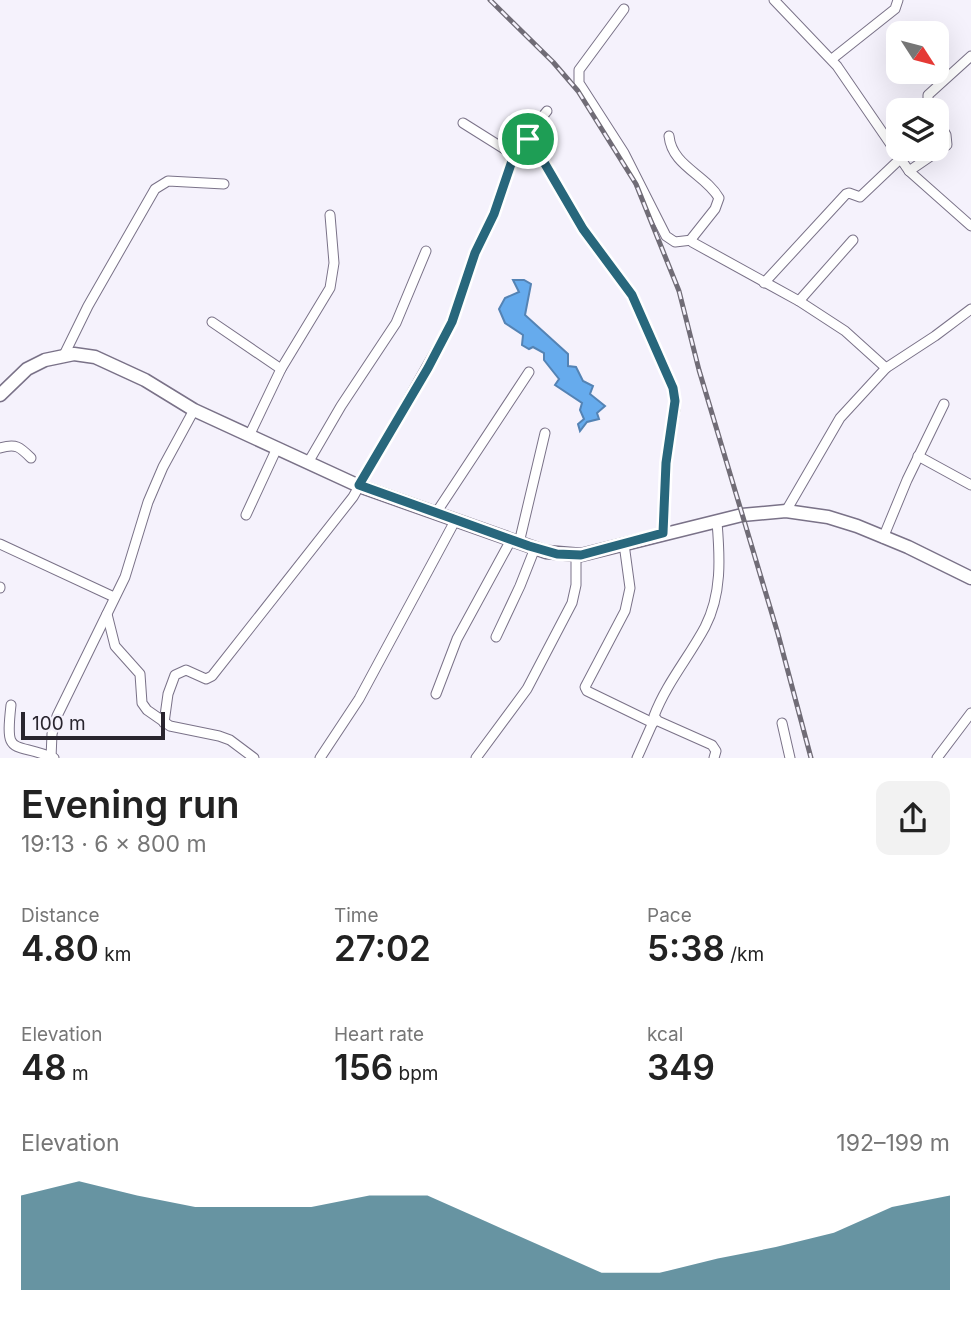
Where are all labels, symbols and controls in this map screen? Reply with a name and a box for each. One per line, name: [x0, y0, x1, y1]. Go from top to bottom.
north arrow: [886, 21, 948, 84]
map controls: [886, 21, 949, 161]
button: layers: [886, 98, 949, 161]
pin: [498, 109, 558, 169]
icon: arrive: [509, 120, 547, 158]
scale bar: [21, 709, 164, 741]
text: 100 m: [32, 712, 86, 735]
text: Evening run: [21, 781, 239, 827]
button: share: [876, 781, 950, 855]
text: 19:13 · 6 × 800 m: [21, 830, 207, 858]
text: Distance: [21, 904, 99, 927]
text: Time: [334, 904, 379, 927]
text: Pace: [647, 904, 692, 927]
text: 4.80: [21, 927, 99, 969]
text: 27:02: [334, 927, 431, 969]
text: 5:38: [647, 927, 725, 969]
text: km: [99, 943, 131, 966]
text: /km: [725, 943, 764, 966]
text: Elevation: [21, 1023, 102, 1046]
text: Heart rate: [334, 1023, 424, 1046]
text: kcal: [647, 1023, 683, 1046]
text: 48: [21, 1046, 67, 1088]
text: 156: [334, 1046, 393, 1088]
text: 349: [647, 1046, 715, 1088]
text: m: [67, 1062, 89, 1085]
text: bpm: [393, 1062, 438, 1085]
text: Elevation: [21, 1129, 120, 1157]
text: 192–199 m: [836, 1129, 950, 1157]

